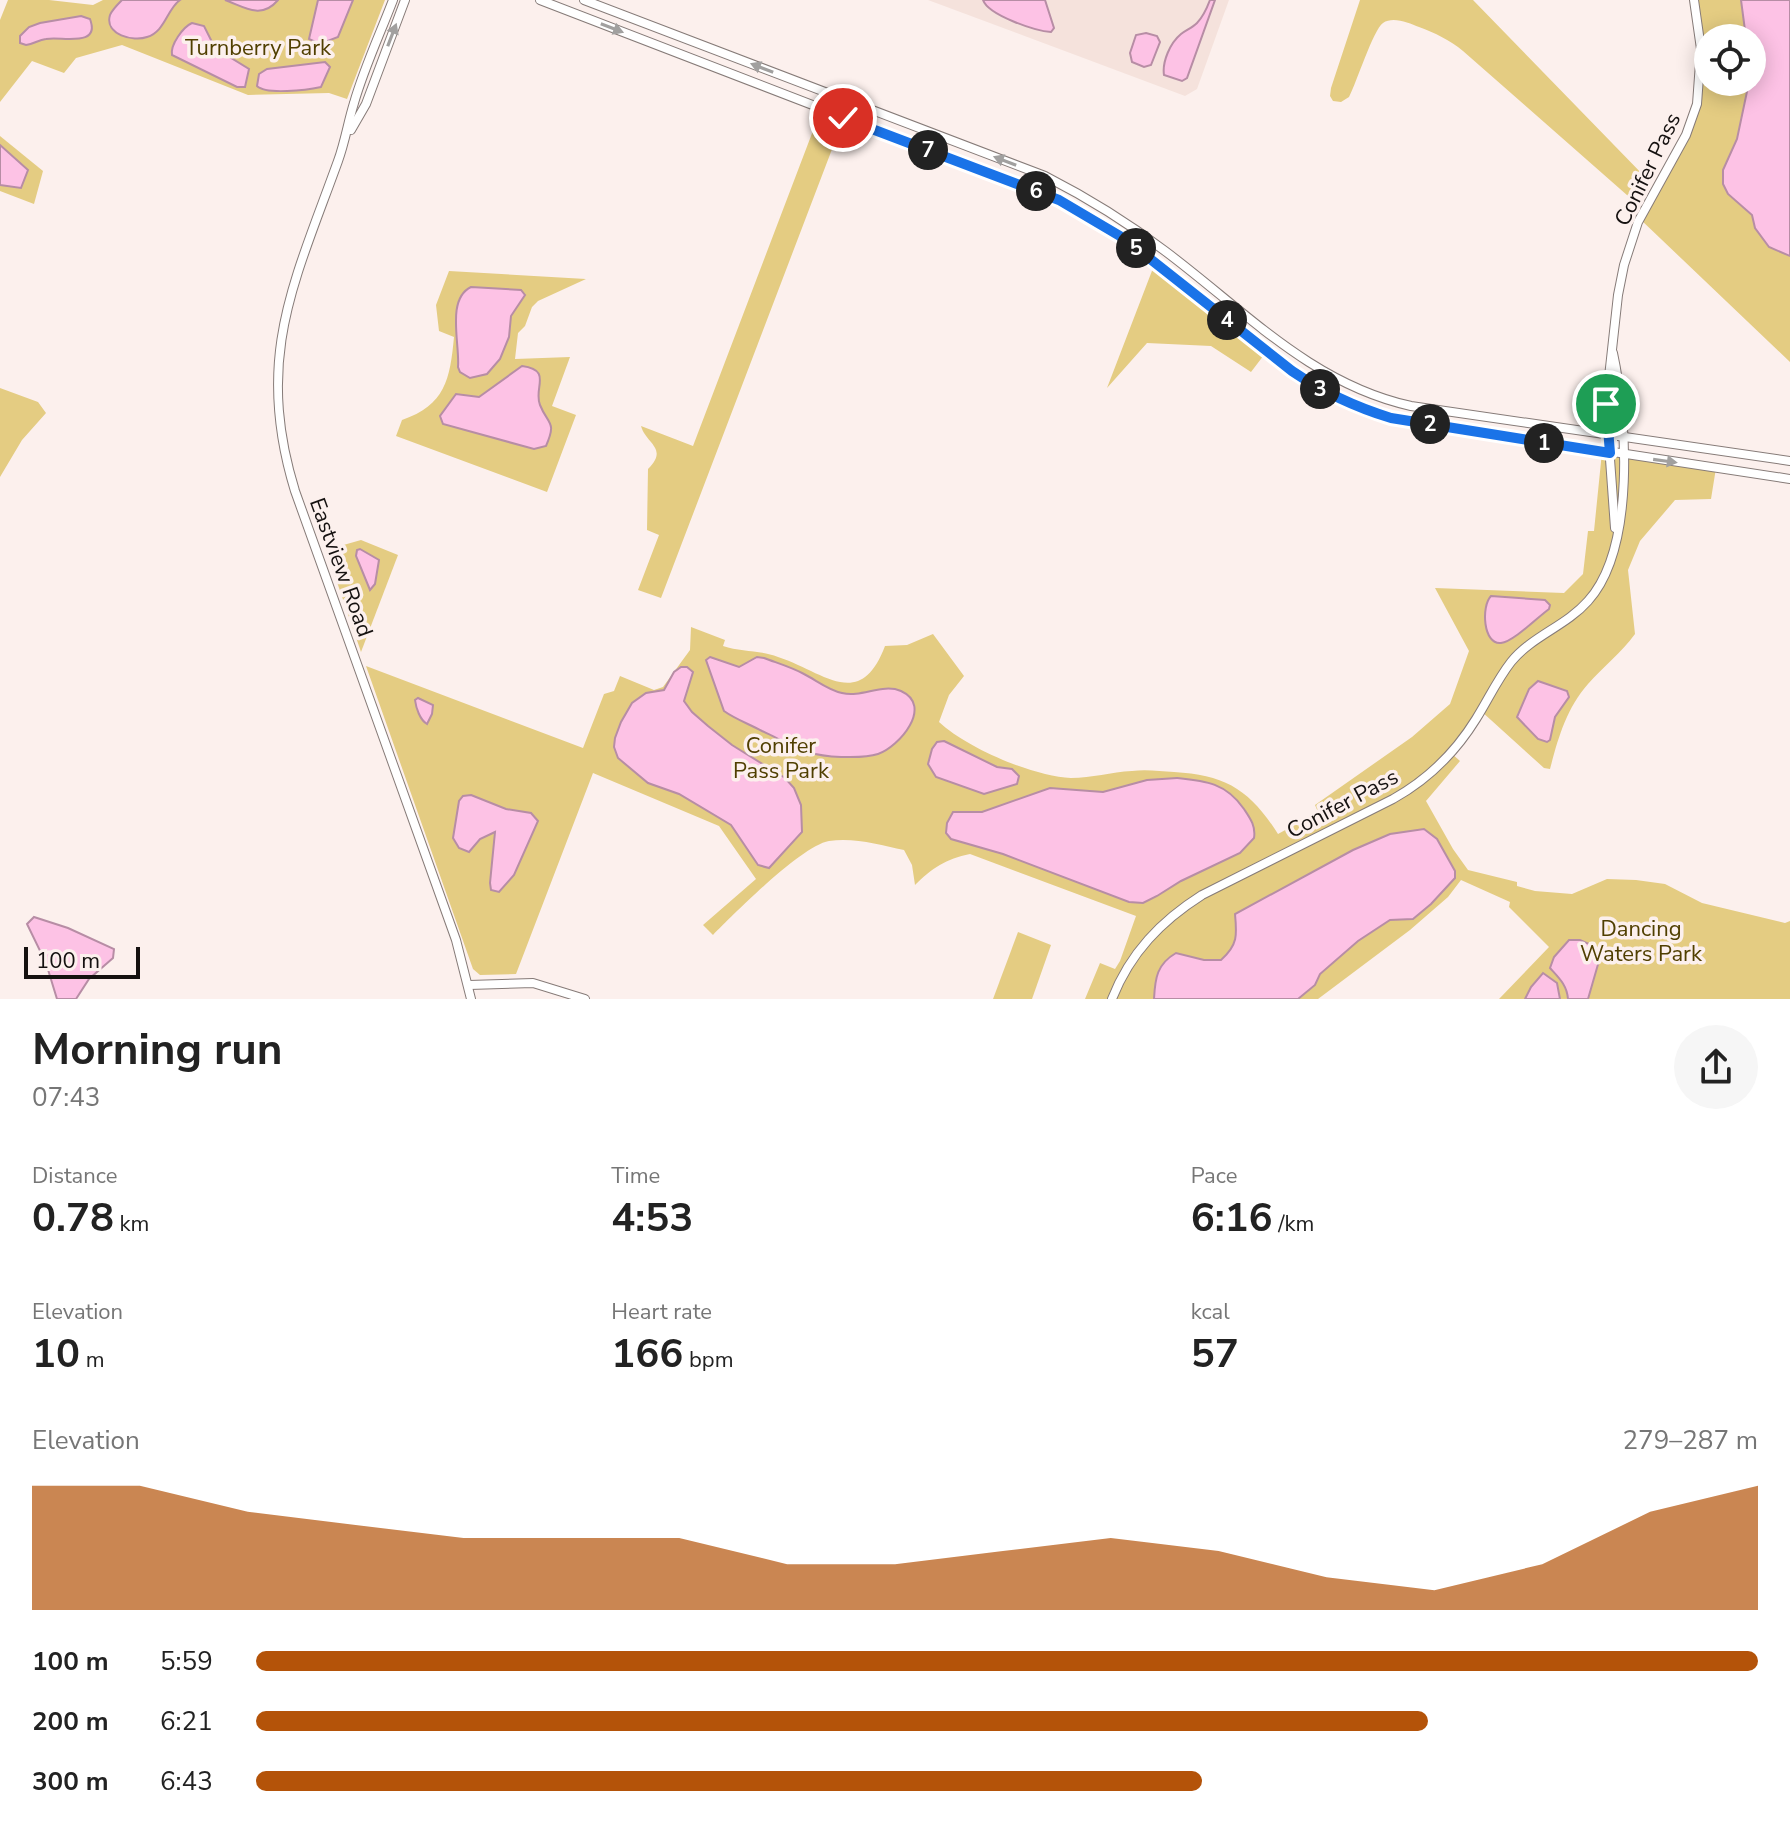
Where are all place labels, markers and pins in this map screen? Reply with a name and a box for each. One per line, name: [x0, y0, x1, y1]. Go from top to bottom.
pin: [809, 84, 877, 152]
pin: 7: [908, 130, 948, 170]
pin: 6: [1016, 171, 1056, 211]
pin: 5: [1116, 228, 1156, 268]
pin: 4: [1207, 300, 1247, 340]
pin: 3: [1300, 369, 1340, 409]
pin: [1572, 370, 1640, 438]
pin: 2: [1410, 404, 1450, 444]
pin: 1: [1524, 423, 1564, 463]

